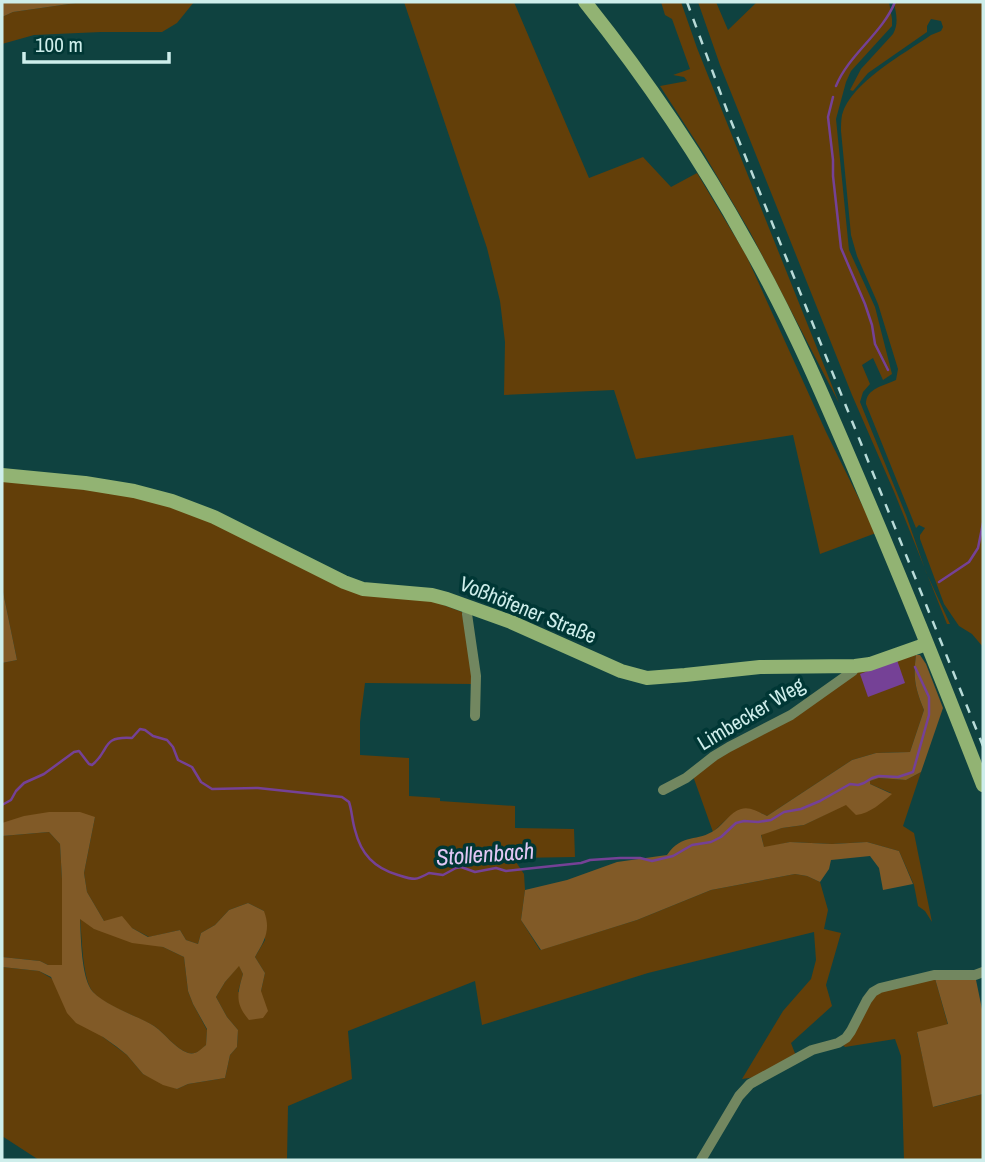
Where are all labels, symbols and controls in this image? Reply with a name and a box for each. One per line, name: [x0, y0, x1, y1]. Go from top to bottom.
scale bar: [24, 21, 170, 65]
text: 100 m: [35, 30, 83, 59]
street label: Voßhöfener Straße: [455, 569, 601, 650]
street label: Limbecker Weg: [692, 670, 810, 757]
water label: Stollenbach: [435, 835, 535, 872]

